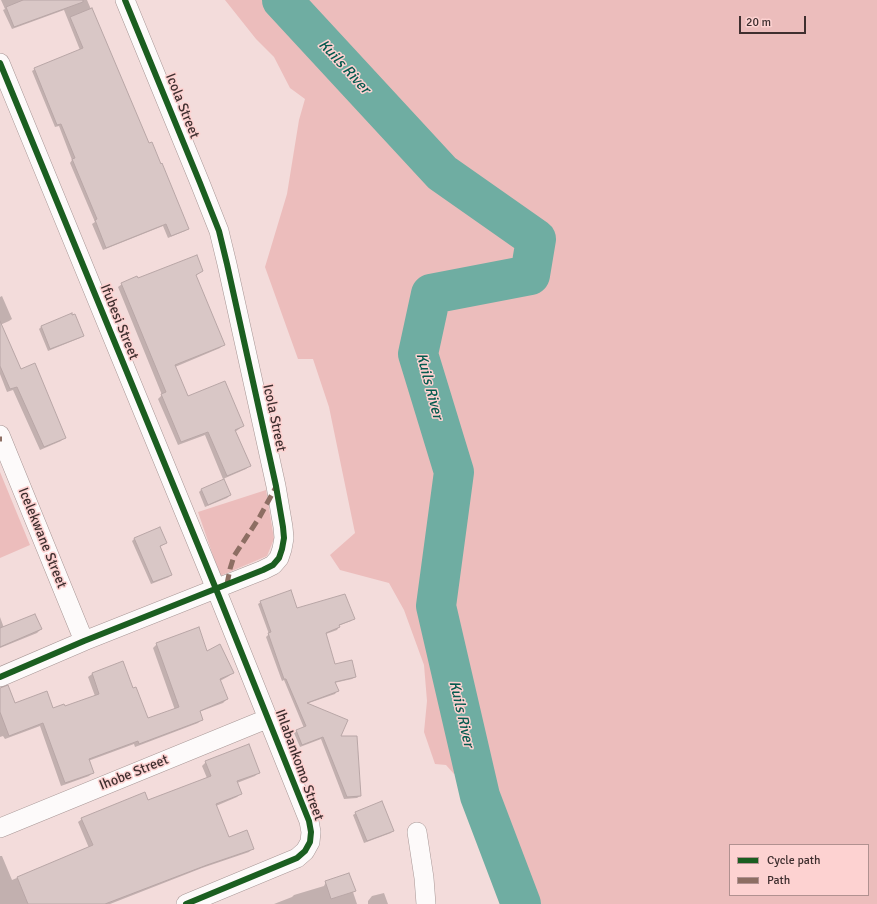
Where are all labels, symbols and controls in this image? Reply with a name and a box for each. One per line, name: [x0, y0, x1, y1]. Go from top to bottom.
scale bar: [741, 8, 808, 34]
text: 20 m: [746, 15, 771, 30]
water label: Kuils River: [314, 36, 374, 98]
street label: Icola Street: [161, 71, 203, 141]
street label: Ifubesi Street: [96, 282, 142, 362]
water label: Kuils River: [412, 351, 446, 421]
street label: Icola Street: [259, 383, 289, 453]
street label: Icelekwane Street: [14, 485, 70, 591]
water label: Kuils River: [445, 679, 477, 749]
street label: Ihlabankomo Street: [271, 707, 327, 823]
street label: Ihobe Street: [97, 752, 171, 794]
legend: [729, 844, 869, 896]
text: Cycle path: [767, 853, 820, 868]
text: Path: [767, 873, 790, 888]

